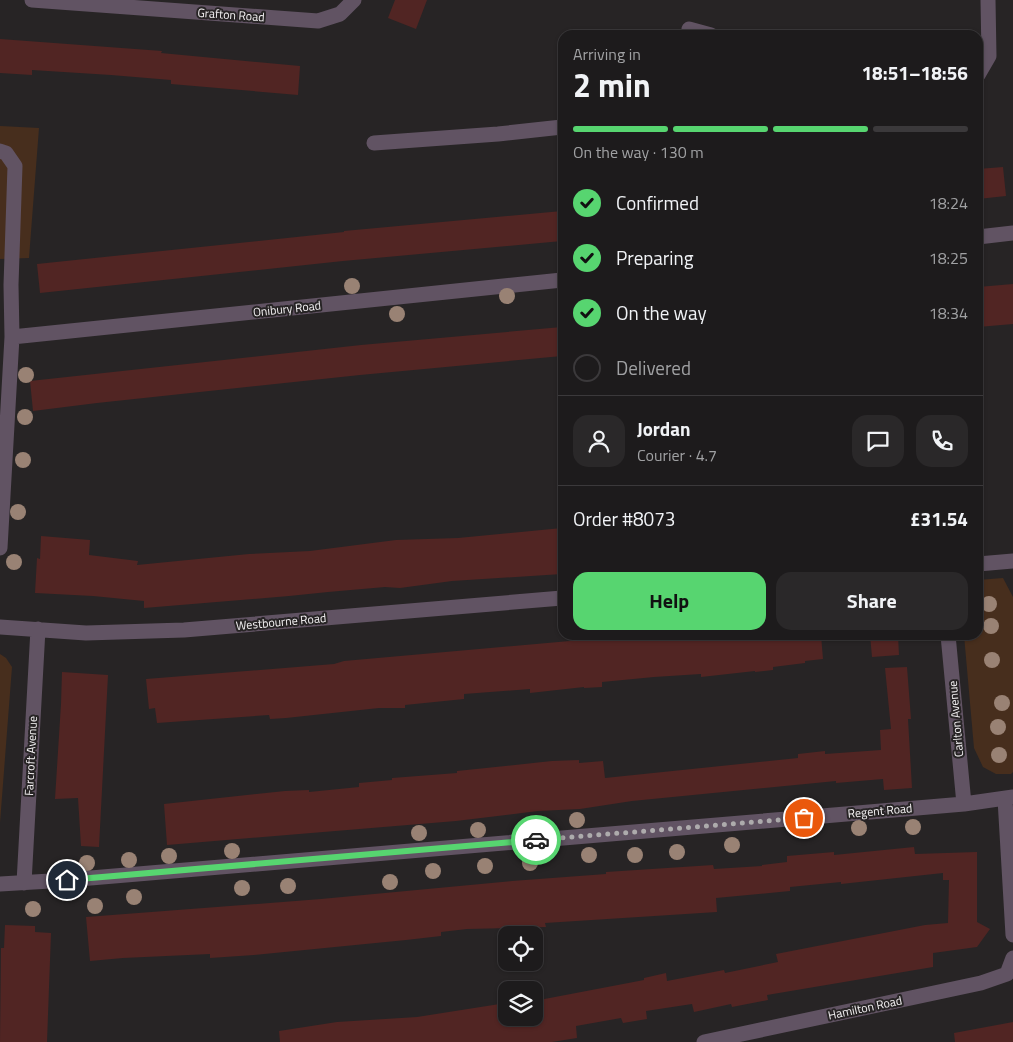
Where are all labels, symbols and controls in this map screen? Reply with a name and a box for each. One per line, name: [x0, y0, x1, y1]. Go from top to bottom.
street label: Grafton Road: [197, 3, 265, 26]
text: Arriving in: [573, 42, 641, 66]
text: 18:51–18:56: [861, 58, 968, 87]
text: 2 min: [573, 61, 651, 109]
text: On the way · 130 m: [573, 140, 704, 164]
text: Confirmed: [616, 188, 699, 217]
icon: check: [573, 189, 601, 217]
text: 18:24: [929, 191, 968, 215]
text: Preparing: [616, 243, 693, 272]
icon: check: [573, 244, 601, 272]
text: 18:25: [929, 246, 968, 270]
street label: Onibury Road: [252, 295, 322, 322]
text: On the way: [616, 298, 707, 327]
icon: check: [573, 299, 601, 327]
text: 18:34: [929, 301, 968, 325]
text: Delivered: [616, 353, 691, 382]
text: Jordan: [637, 414, 690, 443]
button: person: [573, 415, 625, 467]
button: chat: [852, 415, 904, 467]
button: phone: [916, 415, 968, 467]
text: Courier · 4.7: [637, 443, 717, 467]
text: Order #8073: [573, 504, 675, 533]
text: £31.54: [910, 504, 968, 533]
button: Help: [573, 572, 766, 630]
button: Share: [776, 572, 968, 630]
street label: Westbourne Road: [235, 608, 327, 635]
street label: Carlton Avenue: [943, 680, 968, 758]
street label: Farcroft Avenue: [19, 716, 42, 796]
pin: [783, 797, 825, 839]
street label: Regent Road: [847, 798, 913, 823]
icon: bag: [790, 804, 818, 832]
courier: [511, 815, 561, 865]
icon: car: [522, 826, 550, 854]
pin: [46, 859, 88, 901]
icon: home: [53, 866, 81, 894]
map controls: [498, 926, 543, 1026]
button: locate: [498, 926, 543, 971]
button: layers: [498, 981, 543, 1026]
street label: Hamilton Road: [826, 990, 904, 1025]

